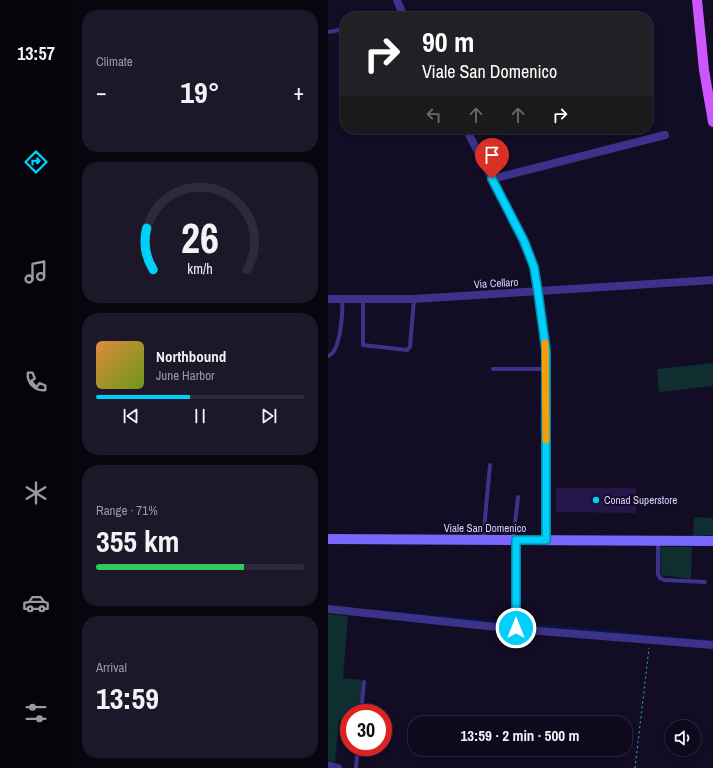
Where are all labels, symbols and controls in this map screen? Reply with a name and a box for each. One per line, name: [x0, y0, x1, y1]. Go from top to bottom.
text: 90 m: [422, 23, 474, 61]
icon: right: [356, 28, 408, 80]
text: 13:57: [17, 41, 55, 66]
text: Climate: [96, 53, 133, 70]
text: Viale San Domenico: [422, 59, 557, 84]
text: 19°: [180, 72, 220, 112]
text: −: [96, 77, 107, 107]
text: +: [293, 77, 304, 107]
icon: left: [423, 104, 445, 126]
icon: ahead: [465, 104, 487, 126]
icon: ahead: [507, 104, 529, 126]
icon: right: [549, 104, 571, 126]
pin: [475, 138, 509, 179]
icon: arrive: [481, 144, 503, 166]
icon: directions: [22, 148, 50, 176]
text: 26: [181, 210, 219, 266]
icon: music: [22, 258, 50, 286]
text: km/h: [187, 259, 213, 278]
street label: Via Cellaro: [473, 275, 519, 291]
text: Northbound: [156, 346, 226, 367]
text: June Harbor: [156, 367, 215, 384]
icon: phone: [22, 368, 50, 396]
icon: previous: [120, 405, 142, 427]
icon: pause: [189, 405, 211, 427]
icon: next: [258, 405, 280, 427]
icon: climate: [22, 479, 50, 507]
place label: Conad Superstore: [604, 493, 677, 507]
marker: Conad Superstore: [591, 495, 601, 505]
text: Range · 71%: [96, 502, 158, 519]
text: 355 km: [96, 521, 179, 561]
street label: Viale San Domenico: [444, 521, 526, 535]
icon: car: [22, 589, 50, 617]
position arrow: [495, 607, 537, 649]
text: Arrival: [96, 659, 127, 676]
text: 13:59: [96, 678, 159, 718]
icon: filters: [22, 699, 50, 727]
speed limit sign: 30: [340, 704, 392, 756]
map controls: [665, 720, 701, 756]
button: sound: [665, 720, 701, 756]
text: 13:59 · 2 min · 500 m: [461, 725, 579, 746]

